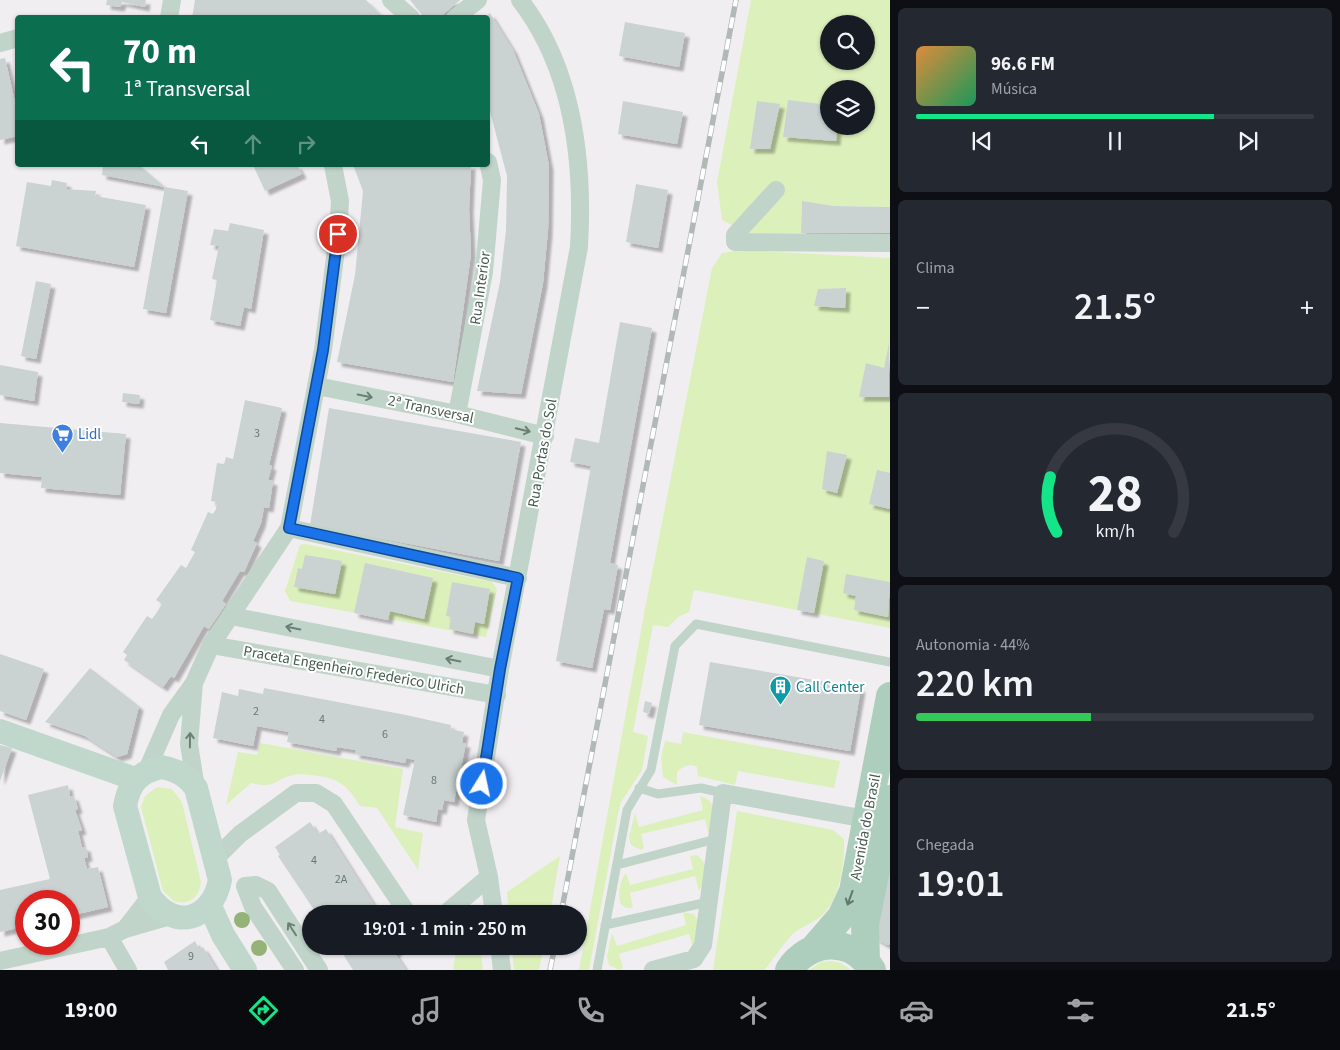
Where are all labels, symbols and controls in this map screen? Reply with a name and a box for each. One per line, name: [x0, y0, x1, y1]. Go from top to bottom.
map controls: [820, 15, 875, 135]
button: search: [820, 15, 875, 70]
text: 70 m: [123, 27, 197, 77]
icon: left: [40, 35, 105, 100]
text: 96.6 FM: [991, 51, 1055, 78]
text: 1ª Transversal: [123, 73, 251, 105]
text: Música: [991, 78, 1037, 100]
button: layers: [820, 80, 875, 135]
icon: previous: [968, 127, 996, 155]
icon: pause: [1101, 127, 1129, 155]
icon: next: [1234, 127, 1262, 155]
icon: left: [186, 130, 214, 158]
icon: ahead: [239, 130, 267, 158]
icon: right: [292, 130, 320, 158]
pin: [317, 213, 359, 255]
icon: arrive: [324, 220, 352, 248]
street label: Rua Interior: [465, 249, 496, 326]
text: Clima: [916, 257, 954, 279]
text: 21.5°: [1074, 280, 1156, 334]
text: −: [916, 288, 930, 328]
text: +: [1300, 288, 1314, 328]
street label: 2ª Transversal: [386, 390, 476, 429]
one-way arrow: [356, 391, 372, 401]
street label: Rua Portas do Sol: [523, 397, 562, 509]
supermarket icon: Lidl: [50, 422, 74, 453]
place label: Lidl: [78, 424, 101, 445]
house number: 3: [254, 425, 260, 442]
one-way arrow: [515, 426, 531, 435]
text: 28: [1088, 458, 1142, 532]
text: km/h: [1095, 519, 1135, 544]
one-way arrow: [285, 623, 301, 632]
text: Autonomia · 44%: [916, 634, 1029, 656]
street label: Praceta Engenheiro Frederico Ulrich: [242, 641, 466, 700]
one-way arrow: [445, 654, 461, 664]
text: 220 km: [916, 657, 1034, 711]
building icon: Call Center: [768, 675, 792, 706]
place label: Call Center: [796, 677, 865, 698]
house number: 2: [253, 703, 259, 720]
house number: 4: [319, 711, 325, 728]
house number: 6: [382, 726, 388, 743]
one-way arrow: [186, 732, 195, 748]
position arrow: [455, 757, 507, 809]
house number: 8: [431, 772, 437, 789]
street label: Avenida do Brasil: [845, 772, 886, 882]
text: Chegada: [916, 834, 974, 856]
house number: 4: [311, 852, 317, 869]
text: 19:01: [916, 857, 1004, 911]
house number: 2A: [335, 871, 348, 888]
speed limit sign: 30: [15, 890, 80, 955]
one-way arrow: [845, 890, 854, 905]
text: 19:01 · 1 min · 250 m: [362, 916, 527, 943]
one-way arrow: [287, 923, 297, 937]
house number: 9: [188, 948, 194, 965]
icon: directions: [246, 993, 281, 1028]
icon: music: [409, 993, 444, 1028]
icon: phone: [573, 993, 608, 1028]
icon: climate: [736, 993, 771, 1028]
icon: car: [899, 993, 934, 1028]
icon: filters: [1063, 993, 1098, 1028]
text: 19:00: [64, 994, 117, 1026]
text: 21.5°: [1226, 994, 1276, 1026]

